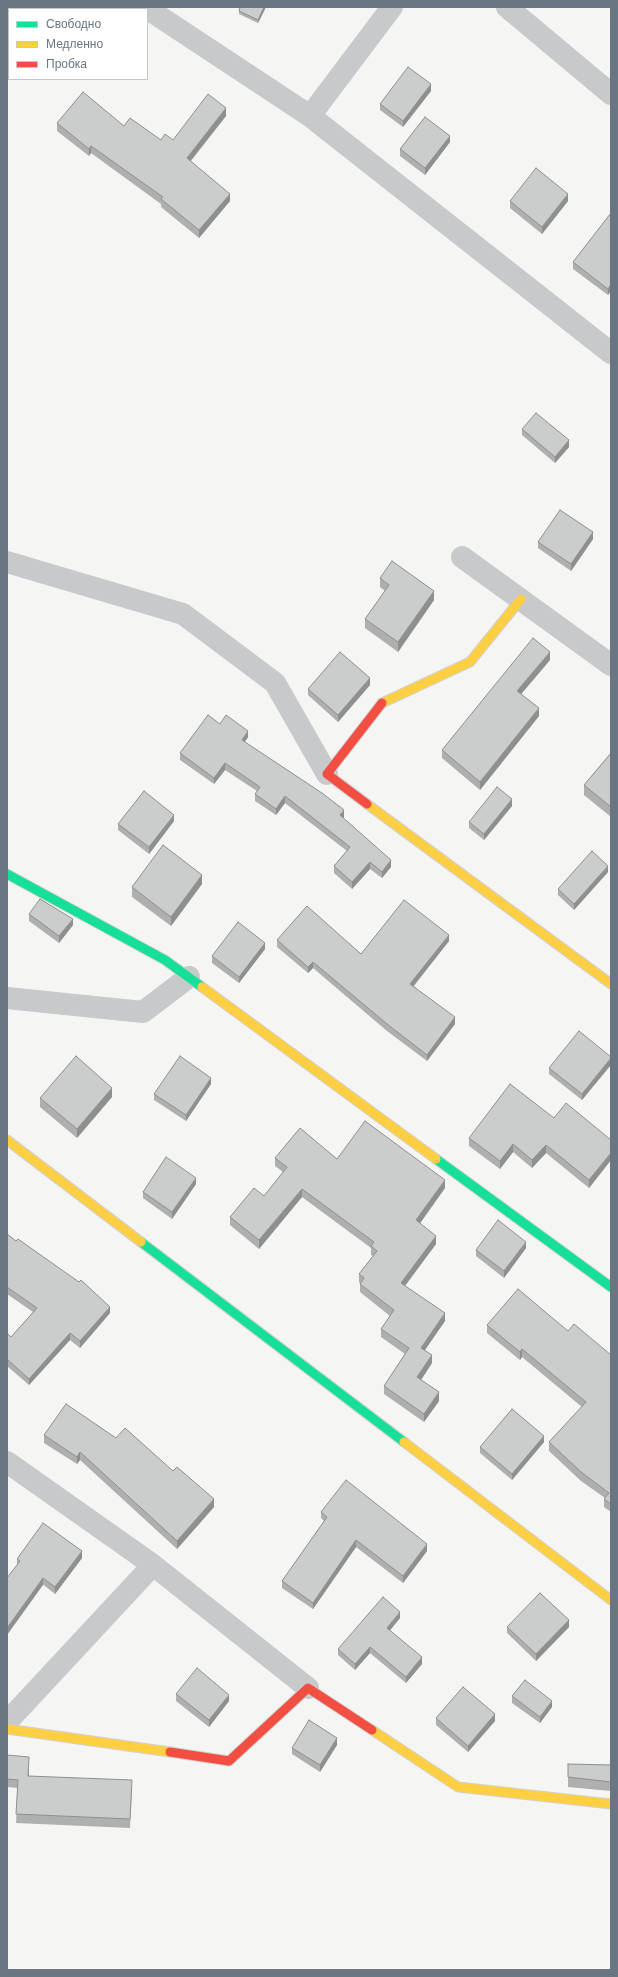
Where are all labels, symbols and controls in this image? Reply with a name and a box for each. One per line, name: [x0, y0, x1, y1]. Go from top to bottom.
legend: [8, 8, 148, 80]
text: Свободно: [46, 17, 101, 31]
text: Медленно: [46, 37, 103, 51]
text: Пробка: [46, 57, 87, 71]

